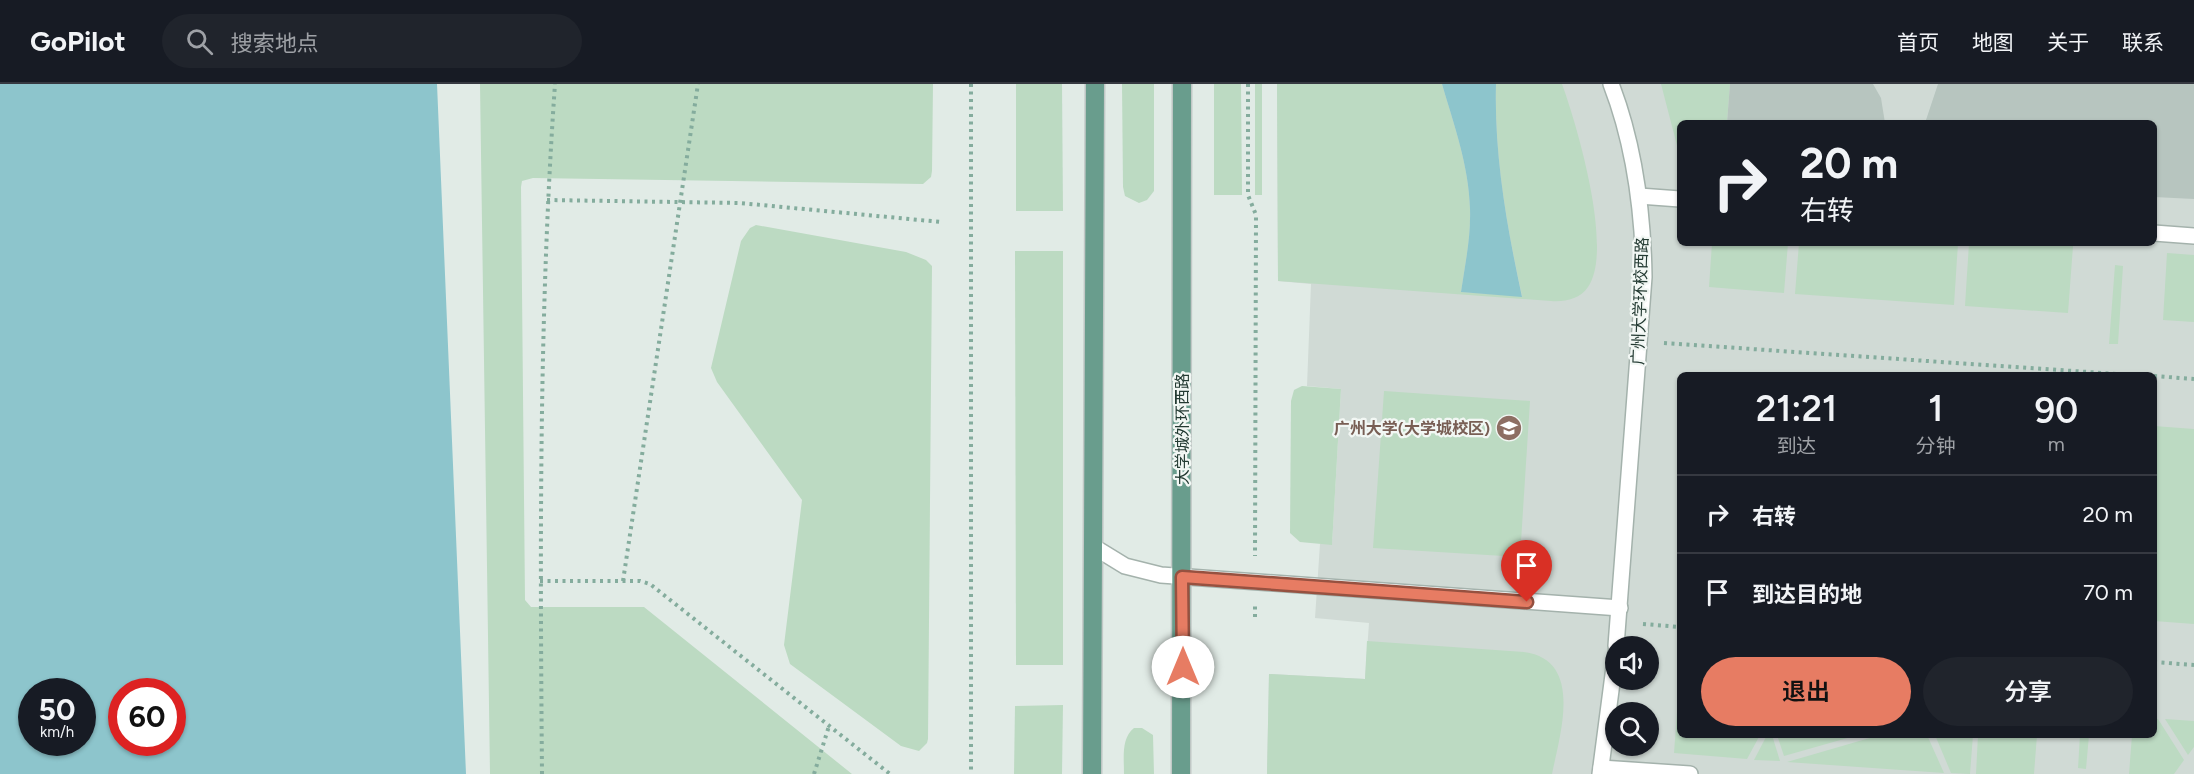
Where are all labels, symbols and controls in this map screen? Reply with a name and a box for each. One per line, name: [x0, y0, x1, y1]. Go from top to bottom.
search box: [162, 14, 582, 68]
text: GoPilot: [30, 24, 126, 58]
icon: search: [183, 25, 216, 58]
text: 搜索地点: [231, 30, 319, 57]
text: 首页: [1897, 30, 1939, 55]
text: 地图: [1972, 30, 2014, 55]
text: 关于: [2047, 30, 2089, 55]
text: 联系: [2122, 30, 2164, 55]
text: 20 m: [1800, 138, 1898, 189]
icon: right: [1701, 144, 1779, 222]
text: 右转: [1800, 194, 1854, 227]
street label: 广州大学环校西路: [1628, 237, 1652, 365]
street label: 大学城外环西路: [1173, 373, 1192, 485]
text: 21:21: [1756, 387, 1837, 430]
text: 1: [1928, 387, 1943, 430]
text: 90: [2034, 389, 2078, 432]
school or university icon: 广州大学(大学城校区): [1494, 413, 1524, 443]
place label: 广州大学(大学城校区): [1334, 419, 1490, 438]
text: m: [2048, 432, 2065, 456]
text: 到达: [1776, 434, 1816, 458]
text: 分钟: [1916, 434, 1956, 458]
icon: right: [1701, 498, 1734, 531]
text: 20 m: [2082, 501, 2133, 528]
text: 右转: [1752, 503, 1796, 530]
pin: [1501, 540, 1552, 602]
icon: arrive: [1510, 549, 1543, 582]
icon: arrive: [1701, 576, 1734, 609]
text: 70 m: [2083, 579, 2133, 606]
text: 到达目的地: [1752, 581, 1862, 608]
position arrow: [1151, 635, 1215, 699]
map controls: [1605, 636, 1659, 756]
button: sound: [1605, 636, 1659, 690]
button: 退出: [1701, 657, 1911, 726]
button: 分享: [1923, 657, 2133, 726]
speed limit sign: 60: [108, 678, 186, 756]
text: 50: [39, 691, 75, 728]
button: search: [1605, 702, 1659, 756]
text: km/h: [40, 723, 74, 741]

